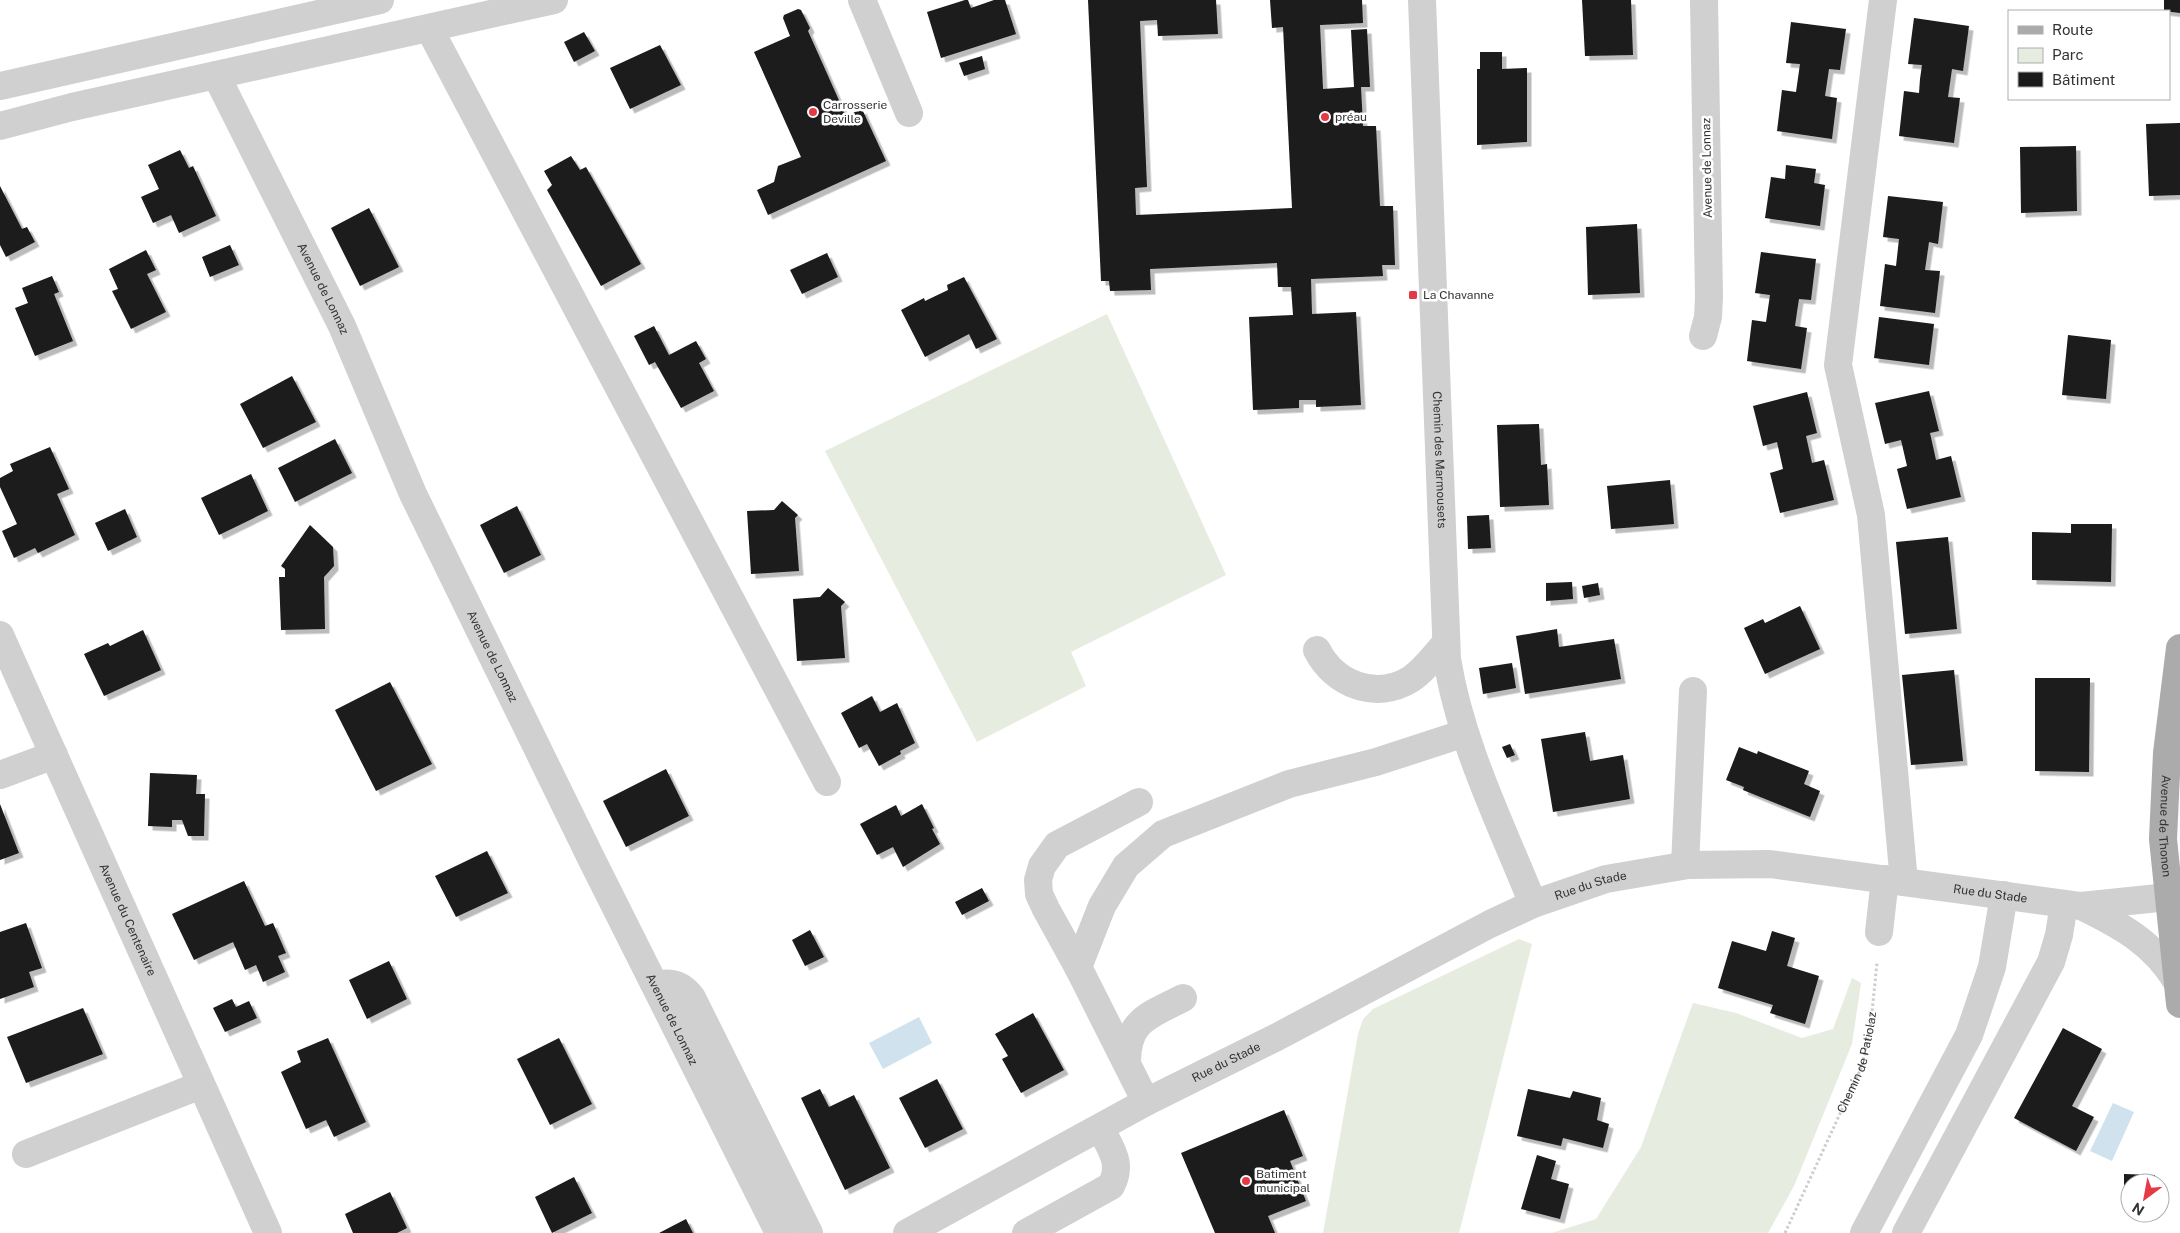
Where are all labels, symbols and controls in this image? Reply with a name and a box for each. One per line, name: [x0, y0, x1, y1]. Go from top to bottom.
legend: [2008, 10, 2170, 100]
text: Route: [2052, 21, 2093, 38]
text: Parc: [2052, 46, 2084, 63]
text: Bâtiment: [2052, 71, 2115, 88]
place label: Carrosserie Deville: [823, 98, 887, 126]
marker: Carrosserie Deville: [807, 106, 819, 118]
place label: préau: [1335, 110, 1367, 124]
marker: préau: [1319, 111, 1331, 123]
street label: Avenue de Lonnaz: [1699, 117, 1715, 218]
street label: Avenue de Lonnaz: [294, 241, 352, 337]
place label: La Chavanne: [1423, 288, 1494, 302]
marker: La Chavanne: [1407, 289, 1419, 301]
street label: Chemin des Marmousets: [1430, 391, 1449, 529]
street label: Avenue de Lonnaz: [464, 608, 521, 705]
street label: Avenue de Thonon: [2156, 775, 2174, 878]
street label: Avenue du Centenaire: [96, 861, 159, 978]
street label: Rue du Stade: [1553, 869, 1628, 903]
street label: Rue du Stade: [1952, 882, 2028, 906]
street label: Avenue de Lonnaz: [643, 971, 701, 1068]
street label: Chemin de Patiolaz: [1834, 1011, 1879, 1115]
street label: Rue du Stade: [1190, 1039, 1263, 1085]
place label: Batiment municipal: [1256, 1167, 1311, 1195]
north arrow: [2120, 1173, 2170, 1223]
marker: Batiment municipal: [1240, 1175, 1252, 1187]
text: N: [2129, 1199, 2147, 1219]

